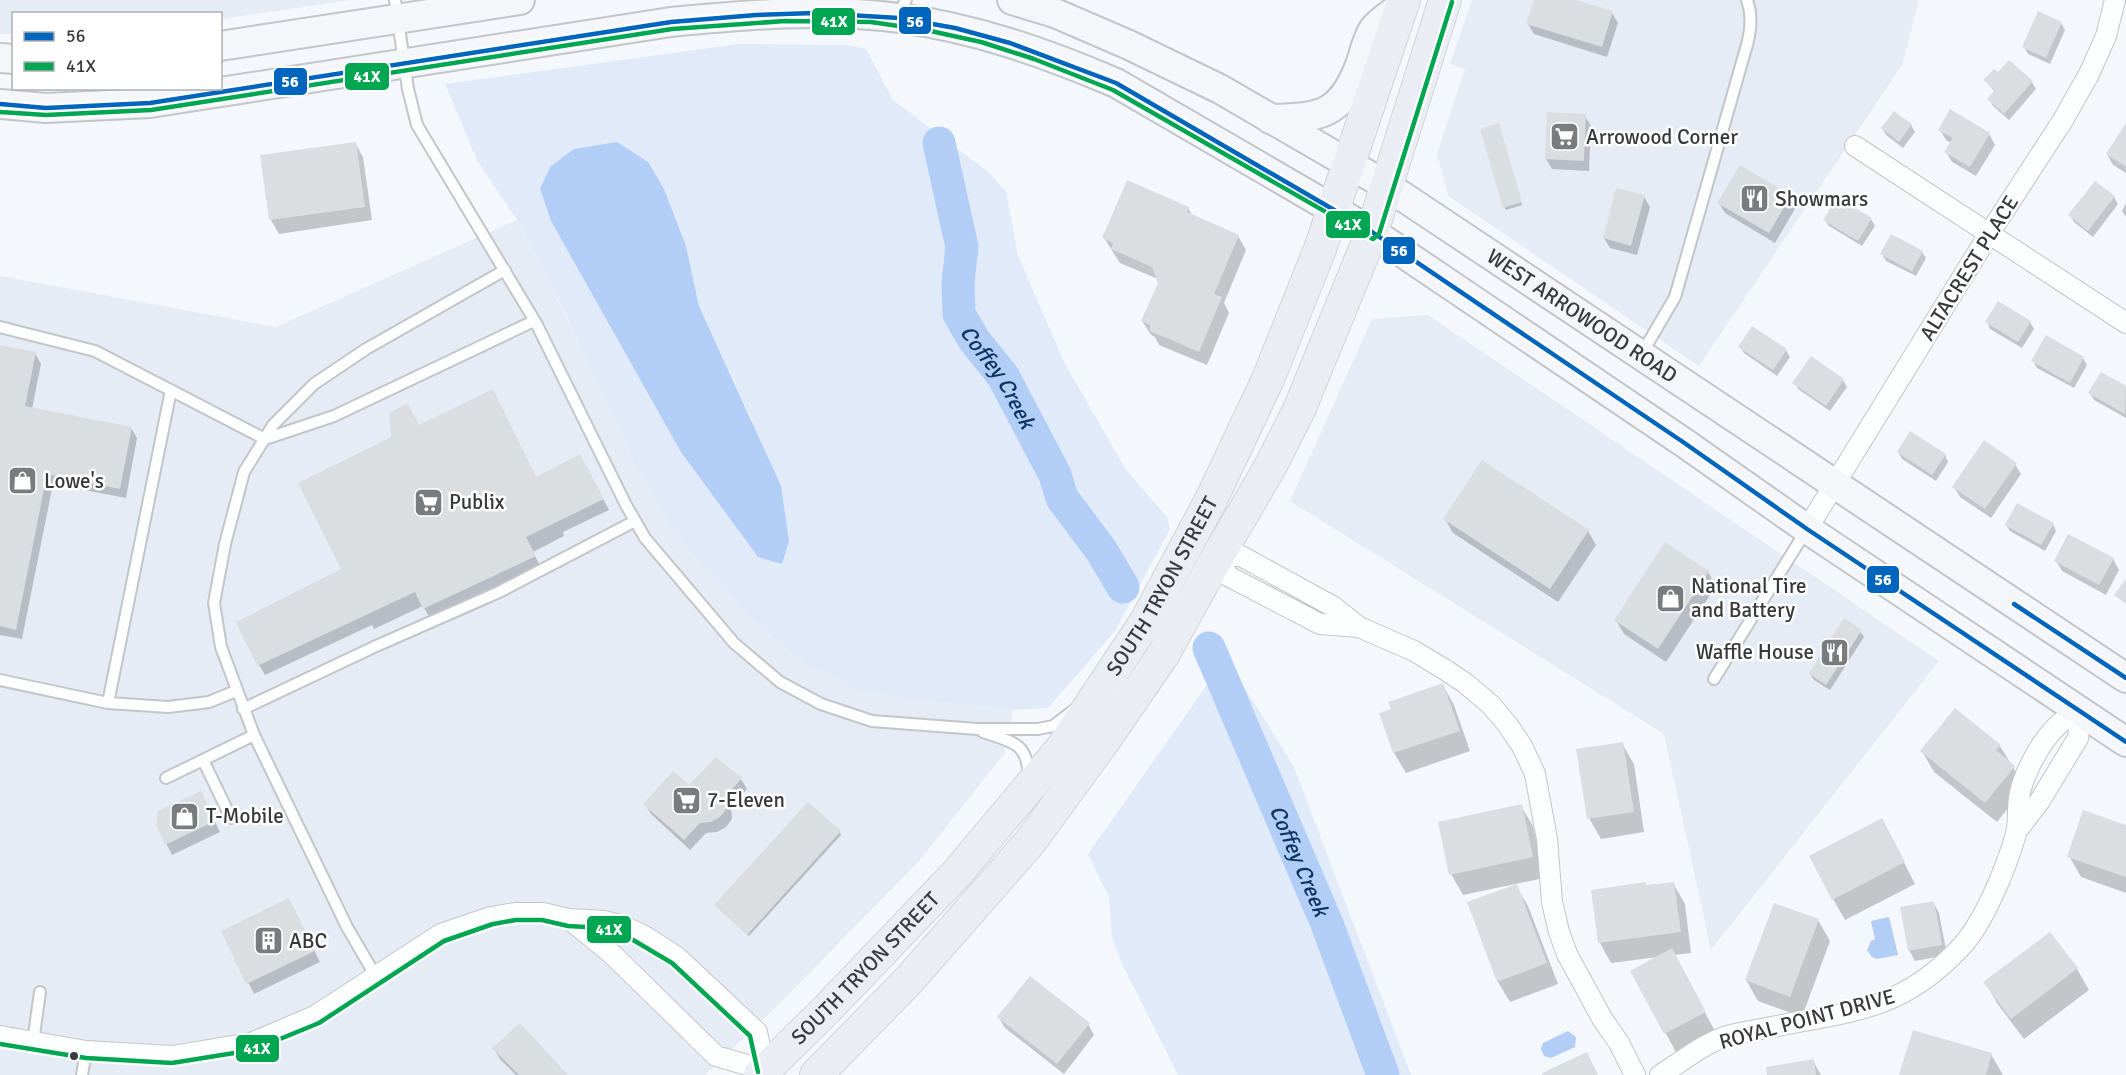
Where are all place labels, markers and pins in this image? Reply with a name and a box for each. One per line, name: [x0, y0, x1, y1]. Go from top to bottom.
supermarket icon: Arrowood Corner: [1549, 121, 1581, 153]
place label: Arrowood Corner: [1586, 124, 1738, 150]
restaurant icon: Showmars: [1738, 183, 1770, 215]
place label: Showmars: [1775, 186, 1868, 212]
shop icon: Lowe's: [7, 465, 39, 497]
place label: Lowe's: [44, 468, 104, 494]
supermarket icon: Publix: [412, 486, 444, 518]
place label: Publix: [449, 489, 505, 515]
place label: National Tire and Battery: [1691, 573, 1807, 623]
shop icon: National Tire and Battery: [1654, 582, 1686, 614]
restaurant icon: Waffle House: [1819, 636, 1851, 668]
place label: Waffle House: [1696, 639, 1814, 665]
supermarket icon: 7-Eleven: [670, 784, 702, 816]
place label: 7-Eleven: [707, 787, 785, 813]
shop icon: T-Mobile: [169, 800, 201, 832]
place label: T-Mobile: [206, 803, 284, 829]
building icon: ABC: [252, 925, 284, 957]
place label: ABC: [289, 928, 327, 954]
unlabelled marker: [68, 1050, 80, 1062]

